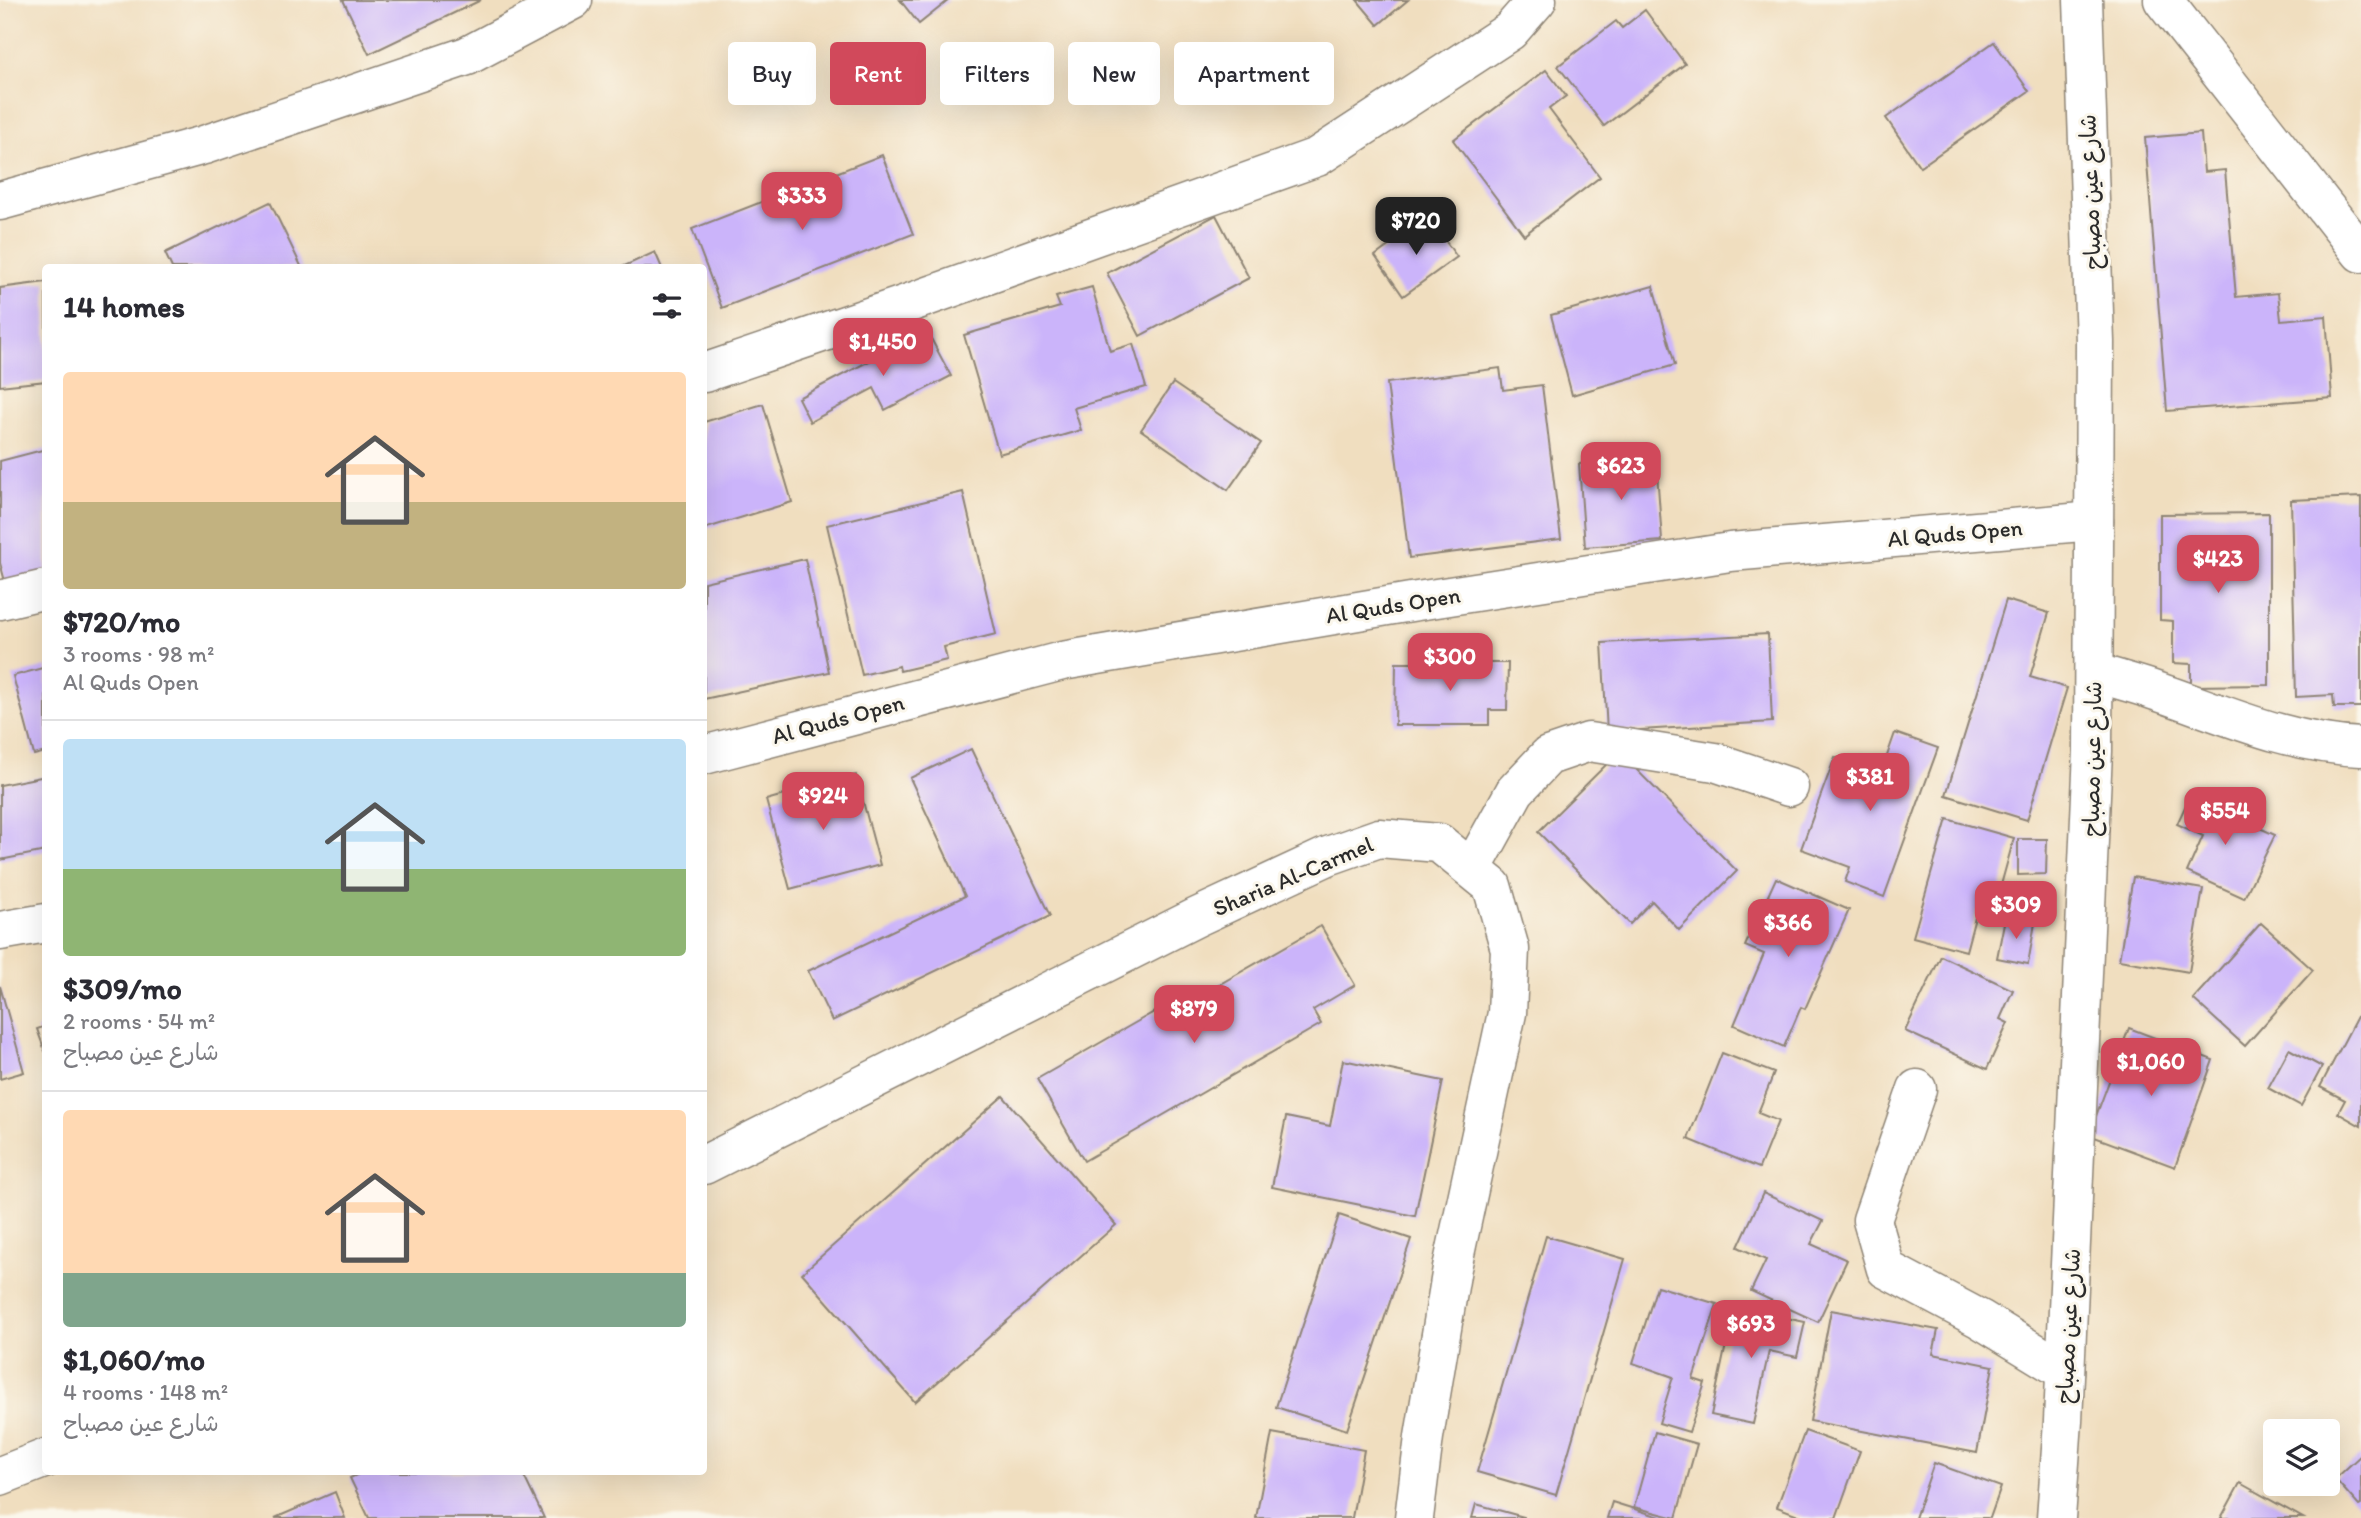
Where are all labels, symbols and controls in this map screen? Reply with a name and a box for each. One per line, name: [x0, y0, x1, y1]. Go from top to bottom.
chip: Buy: [728, 42, 816, 105]
chip: Rent: [830, 42, 926, 105]
chip: Filters: [940, 42, 1054, 105]
chip: New: [1068, 42, 1160, 105]
chip: Apartment: [1174, 42, 1334, 105]
street label: شارع عين مصباح: [2073, 114, 2109, 270]
pin: $333: [761, 173, 843, 232]
text: $333: [777, 181, 827, 209]
pin: $720: [1375, 198, 1457, 257]
text: $720: [1391, 206, 1441, 234]
icon: filters: [648, 287, 686, 325]
text: 14 homes: [63, 288, 185, 325]
pin: $1,450: [826, 318, 940, 378]
text: $1,450: [849, 327, 917, 355]
icon: home: [312, 417, 438, 543]
pin: $623: [1580, 442, 1662, 502]
text: $623: [1597, 451, 1645, 479]
street label: Al Quds Open: [1886, 513, 2024, 553]
pin: $423: [2177, 536, 2259, 595]
text: $423: [2193, 544, 2243, 572]
street label: Al Quds Open: [1324, 581, 1462, 629]
text: $720/mo: [63, 603, 180, 640]
pin: $300: [1409, 634, 1491, 693]
text: 3 rooms · 98 m²: [63, 640, 214, 668]
text: $300: [1424, 642, 1476, 670]
text: Al Quds Open: [63, 668, 199, 696]
street label: شارع عين مصباح: [2077, 681, 2109, 837]
street label: Al Quds Open: [769, 688, 907, 750]
pin: $381: [1829, 754, 1911, 813]
text: $381: [1846, 762, 1894, 790]
pin: $924: [782, 772, 864, 832]
text: $924: [798, 781, 848, 809]
icon: home: [312, 784, 438, 910]
pin: $554: [2184, 788, 2266, 847]
text: $554: [2200, 796, 2250, 824]
street label: Sharia Al-Carmel: [1209, 829, 1378, 922]
pin: $309: [1975, 881, 2057, 941]
text: $309: [1991, 890, 2041, 918]
pin: $366: [1747, 900, 1829, 959]
text: $366: [1764, 908, 1812, 936]
text: $309/mo: [63, 970, 182, 1007]
pin: $879: [1153, 986, 1235, 1045]
text: $879: [1170, 994, 1218, 1022]
text: 2 rooms · 54 m²: [63, 1007, 215, 1035]
text: شارع عين مصباح: [63, 1038, 219, 1066]
pin: $1,060: [2094, 1038, 2208, 1098]
text: $1,060: [2117, 1047, 2185, 1075]
icon: home: [312, 1155, 438, 1281]
street label: شارع عين مصباح: [2050, 1247, 2088, 1405]
pin: $693: [1710, 1300, 1792, 1360]
text: $693: [1727, 1309, 1775, 1337]
text: $1,060/mo: [63, 1341, 205, 1378]
text: 4 rooms · 148 m²: [63, 1378, 228, 1406]
text: شارع عين مصباح: [63, 1409, 219, 1437]
map controls: [2263, 1419, 2340, 1496]
button: layers: [2263, 1419, 2340, 1496]

